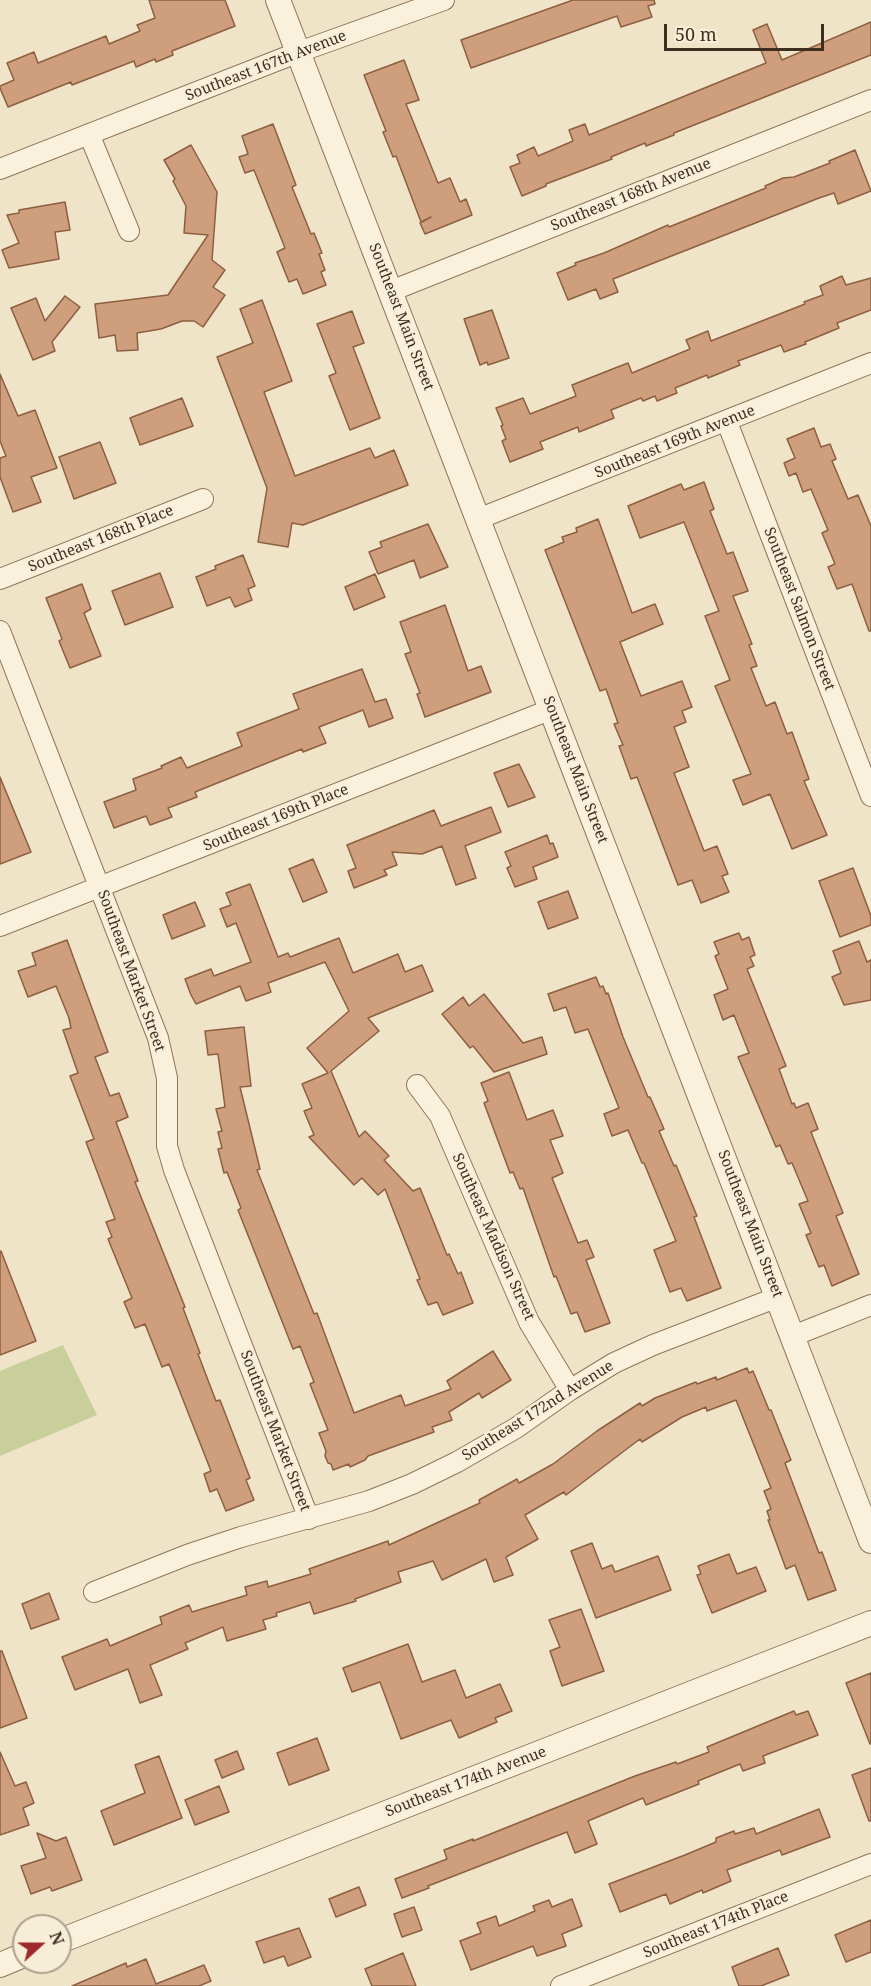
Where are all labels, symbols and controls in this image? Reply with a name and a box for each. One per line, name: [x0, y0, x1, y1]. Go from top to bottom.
scale bar: [667, 12, 828, 50]
text: 50 m: [675, 22, 717, 46]
street label: Southeast 167th Avenue: [183, 27, 349, 105]
street label: Southeast 168th Avenue: [548, 155, 714, 235]
street label: Southeast Main Street: [365, 241, 437, 393]
street label: Southeast 169th Avenue: [592, 402, 758, 482]
street label: Southeast 168th Place: [26, 502, 176, 576]
street label: Southeast Salmon Street: [760, 525, 838, 693]
street label: Southeast Main Street: [539, 694, 611, 846]
street label: Southeast 169th Place: [201, 781, 351, 855]
street label: Southeast Market Street: [93, 888, 169, 1054]
street label: Southeast Main Street: [714, 1148, 786, 1300]
street label: Southeast Madison Street: [448, 1151, 538, 1323]
street label: Southeast Market Street: [236, 1348, 314, 1514]
street label: Southeast 172nd Avenue: [459, 1357, 617, 1465]
street label: Southeast 174th Avenue: [383, 1743, 549, 1821]
street label: Southeast 174th Place: [641, 1888, 791, 1962]
north arrow: [12, 1914, 72, 1974]
text: N: [44, 1928, 69, 1948]

